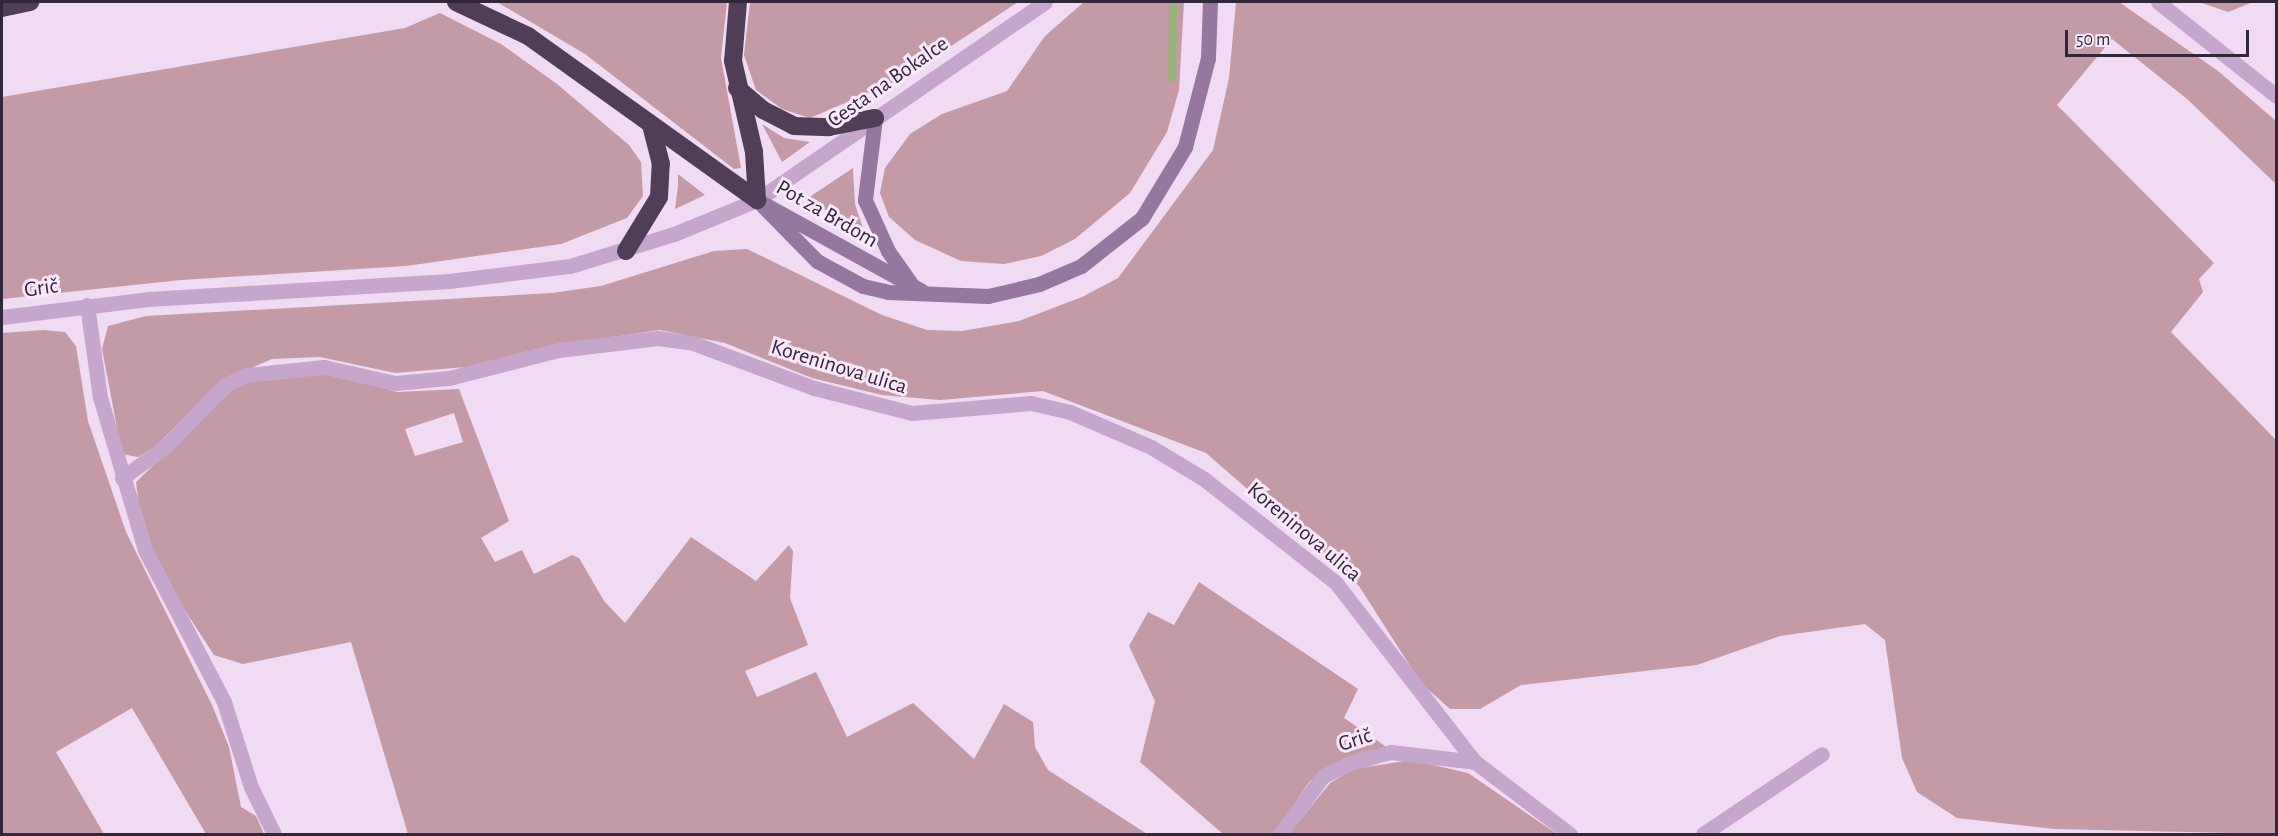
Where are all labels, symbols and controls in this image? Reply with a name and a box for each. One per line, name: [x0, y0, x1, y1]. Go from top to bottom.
scale bar: [2068, 18, 2252, 56]
street label: Cesta na Bokalce: [822, 31, 954, 133]
text: 50 m: [2076, 31, 2110, 49]
street label: Pot za Brdom: [771, 174, 883, 254]
street label: Grič: [22, 273, 60, 303]
street label: Koreninova ulica: [768, 334, 910, 400]
street label: Koreninova ulica: [1242, 477, 1366, 587]
street label: Grič: [1335, 722, 1375, 758]

